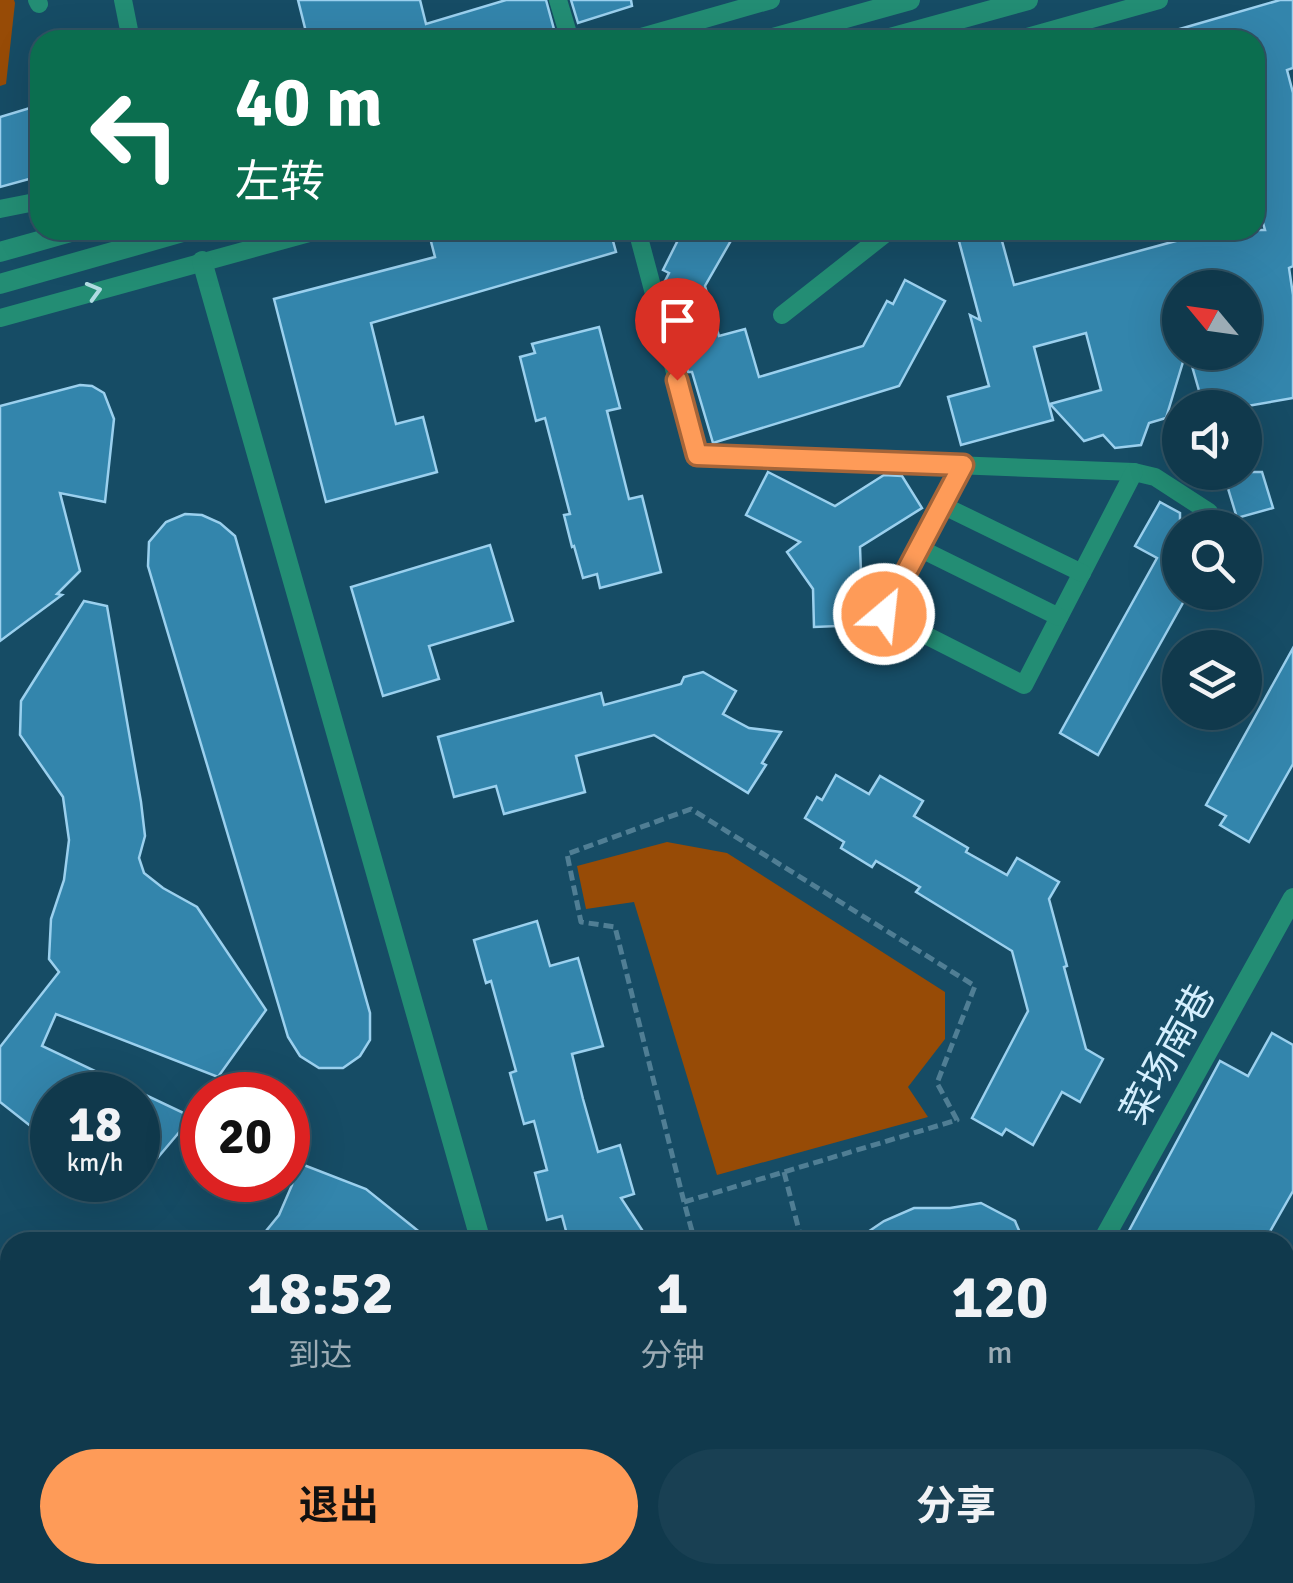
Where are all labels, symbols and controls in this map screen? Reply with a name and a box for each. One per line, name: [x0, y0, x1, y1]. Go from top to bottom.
text: 40 m: [235, 59, 383, 145]
icon: left: [70, 70, 200, 200]
text: 左转: [235, 155, 325, 210]
north arrow: [1162, 270, 1262, 370]
map controls: [1162, 270, 1262, 730]
pin: [635, 278, 720, 381]
one-way arrow: [85, 282, 102, 303]
icon: arrive: [650, 293, 705, 348]
button: sound: [1162, 390, 1262, 490]
button: search: [1162, 510, 1262, 610]
position arrow: [832, 562, 936, 666]
button: layers: [1162, 630, 1262, 730]
street label: 菜场南巷: [1111, 976, 1225, 1132]
speed limit sign: 20: [180, 1072, 310, 1202]
text: 18: [68, 1094, 122, 1156]
text: km/h: [67, 1147, 123, 1178]
text: 18:52: [247, 1257, 394, 1331]
text: 1: [656, 1257, 689, 1331]
text: 120: [951, 1261, 1048, 1335]
text: m: [987, 1333, 1013, 1372]
text: 到达: [288, 1336, 352, 1375]
text: 分钟: [641, 1336, 705, 1375]
button: 退出: [40, 1449, 638, 1564]
button: 分享: [658, 1449, 1255, 1564]

